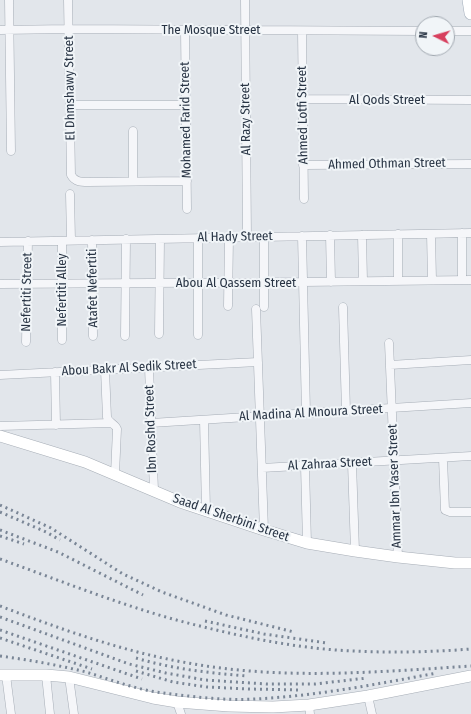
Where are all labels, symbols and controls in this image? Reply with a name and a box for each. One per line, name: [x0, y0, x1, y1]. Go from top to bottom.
north arrow: [415, 16, 455, 56]
street label: The Mosque Street: [161, 22, 261, 38]
text: N: [417, 31, 430, 39]
street label: El Dhmshawy Street: [61, 35, 79, 141]
street label: Mohamed Farid Street: [177, 61, 195, 179]
street label: Ahmed Lotfi Street: [294, 66, 312, 164]
street label: Al Razy Street: [238, 83, 254, 155]
street label: Al Qods Street: [349, 92, 425, 108]
street label: Ahmed Othman Street: [328, 155, 446, 173]
street label: Al Hady Street: [197, 229, 273, 245]
street label: Atafet Nefertiti: [85, 248, 101, 328]
street label: Nefertiti Street: [19, 252, 35, 332]
street label: Nefertiti Alley: [54, 253, 70, 327]
street label: Abou Al Qassem Street: [176, 275, 296, 291]
street label: Abou Bakr Al Sedik Street: [61, 357, 197, 379]
street label: Ibn Roshd Street: [142, 385, 160, 473]
street label: Al Madina Al Mnoura Street: [239, 401, 383, 425]
street label: Ammar Ibn Yaser Street: [385, 424, 405, 548]
street label: Al Zahraa Street: [287, 454, 373, 474]
street label: Saad Al Sherbini Street: [171, 491, 291, 545]

